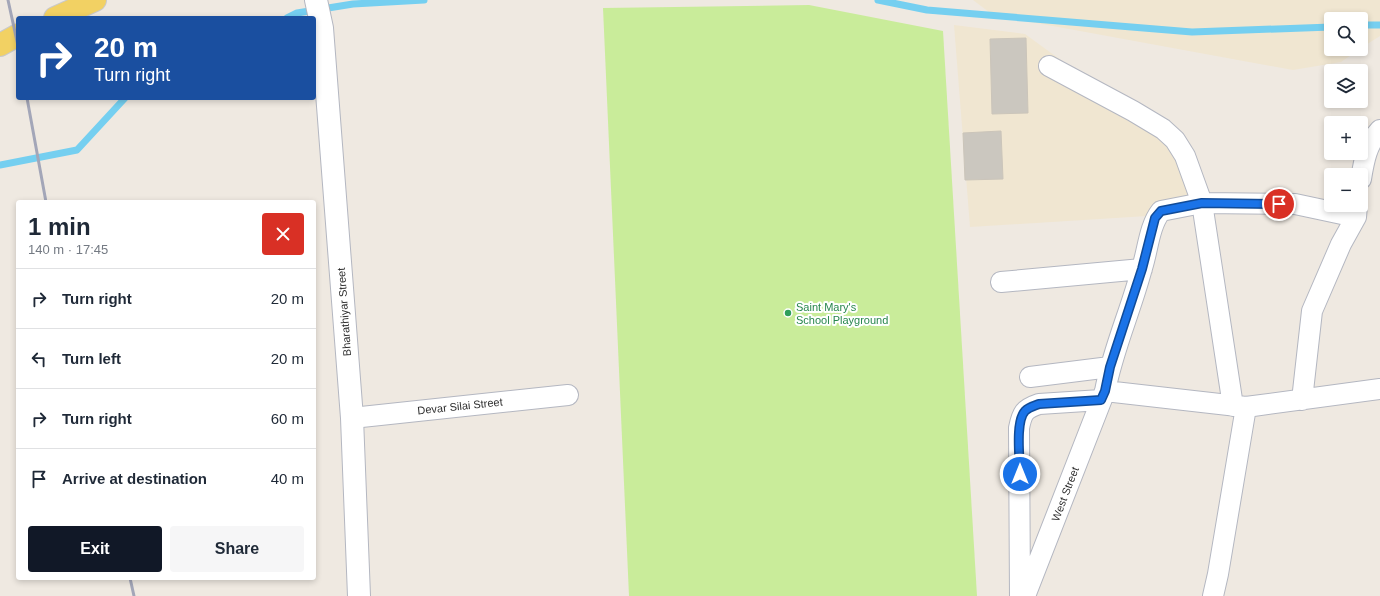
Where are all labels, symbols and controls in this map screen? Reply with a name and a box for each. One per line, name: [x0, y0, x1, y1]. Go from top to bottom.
map controls: [1324, 12, 1368, 212]
button: search: [1324, 12, 1368, 56]
icon: right: [28, 32, 80, 84]
text: 20 m: [94, 32, 158, 63]
button: layers: [1324, 64, 1368, 108]
text: Turn right: [94, 65, 170, 85]
button: +: [1324, 116, 1368, 160]
button: −: [1324, 168, 1368, 212]
pin: [1262, 187, 1296, 221]
icon: arrive: [1268, 193, 1290, 215]
text: 1 min: [28, 213, 91, 240]
button: close: [262, 213, 304, 255]
text: 140 m · 17:45: [28, 242, 108, 257]
street label: Bharathiyar Street: [335, 267, 353, 357]
icon: right: [28, 288, 50, 310]
text: Turn right: [62, 290, 132, 307]
text: 20 m: [271, 290, 304, 307]
place label: Saint Mary's School Playground: [796, 301, 888, 326]
marker: Saint Mary's School Playground: [783, 308, 793, 318]
icon: left: [28, 348, 50, 370]
text: Turn left: [62, 350, 121, 367]
text: 20 m: [271, 350, 304, 367]
street label: Devar Silai Street: [417, 396, 503, 416]
icon: right: [28, 408, 50, 430]
text: Turn right: [62, 410, 132, 427]
text: 60 m: [271, 410, 304, 427]
position arrow: [999, 453, 1041, 495]
street label: West Street: [1049, 465, 1081, 523]
icon: arrive: [28, 468, 50, 490]
text: Arrive at destination: [62, 470, 207, 487]
text: 40 m: [271, 470, 304, 487]
button: Exit: [28, 526, 162, 572]
button: Share: [170, 526, 304, 572]

